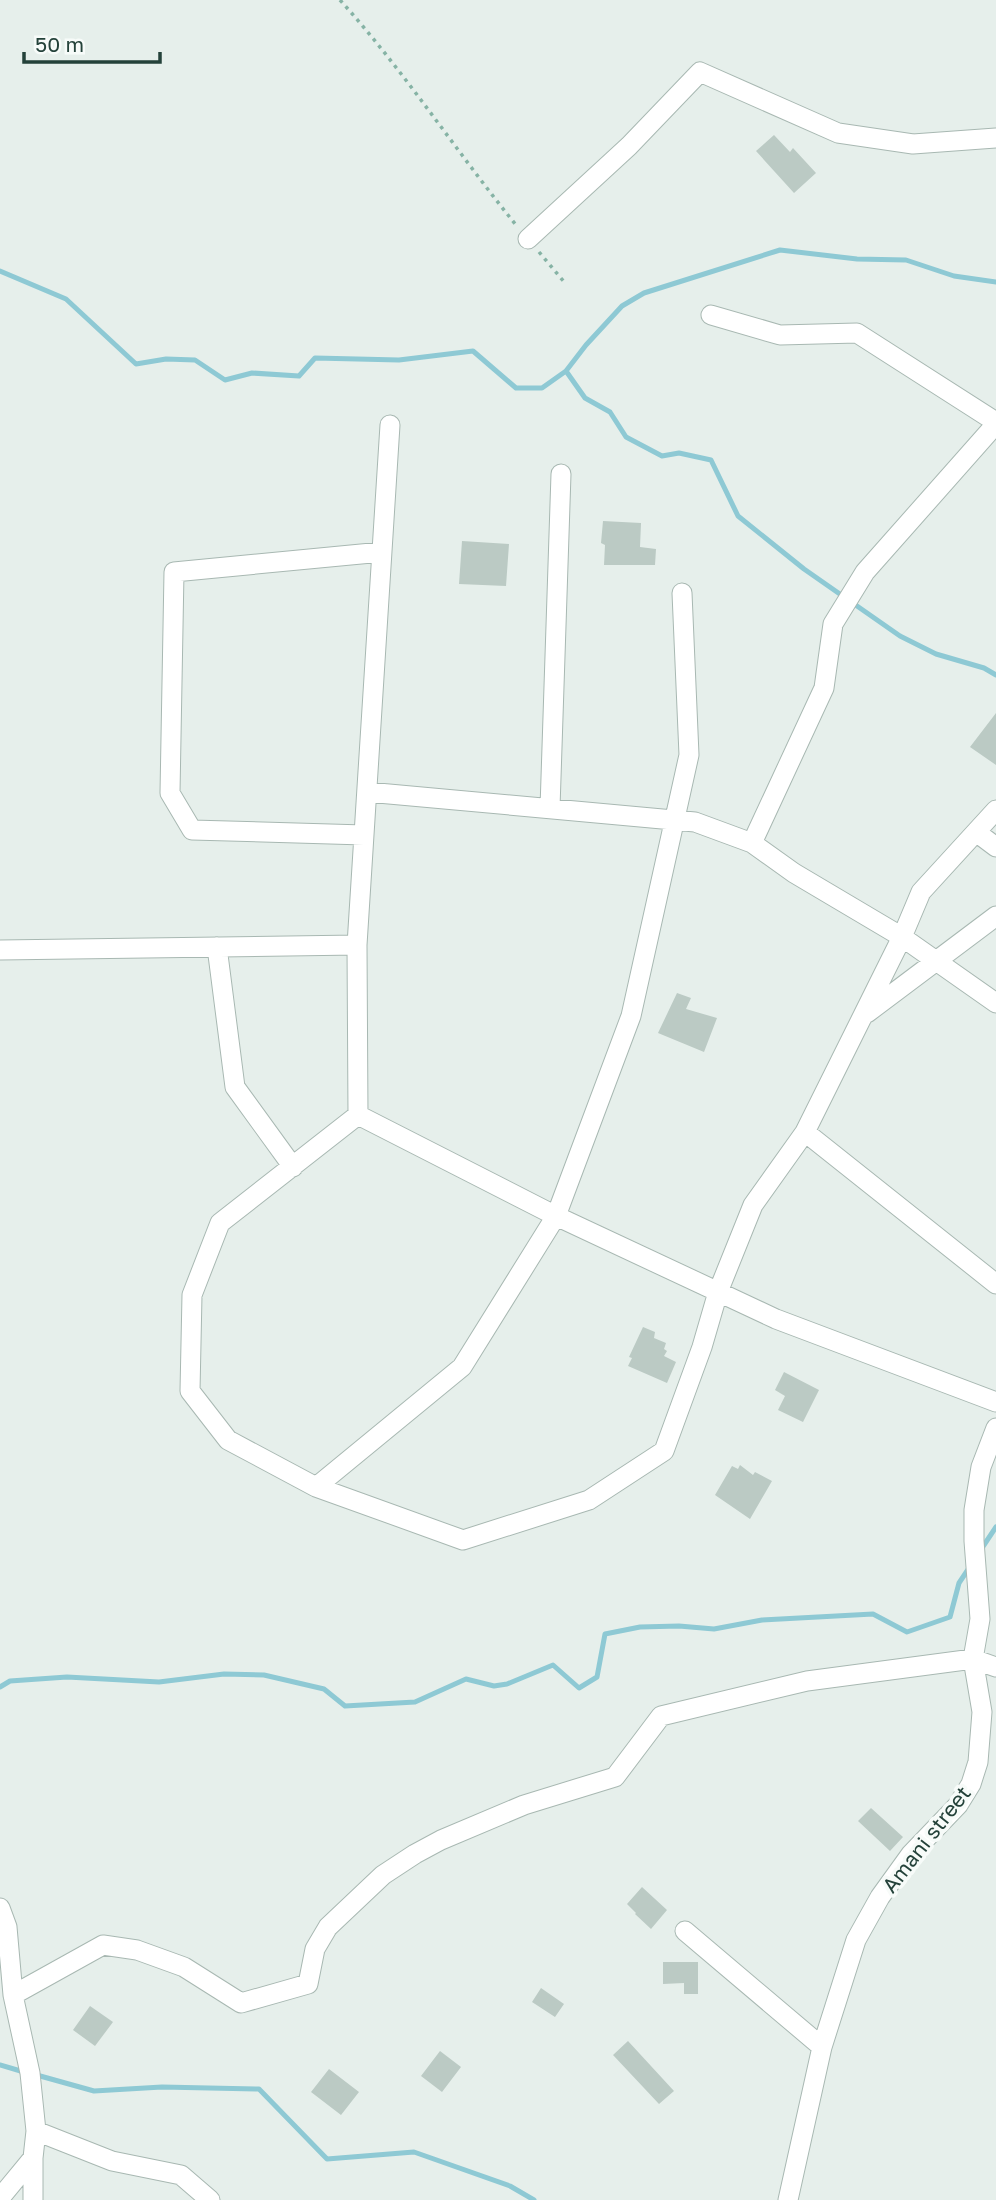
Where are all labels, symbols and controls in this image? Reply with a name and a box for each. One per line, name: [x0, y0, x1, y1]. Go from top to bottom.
scale bar: [24, 21, 161, 65]
text: 50 m: [35, 31, 84, 57]
street label: Amani street: [876, 1780, 976, 1898]

